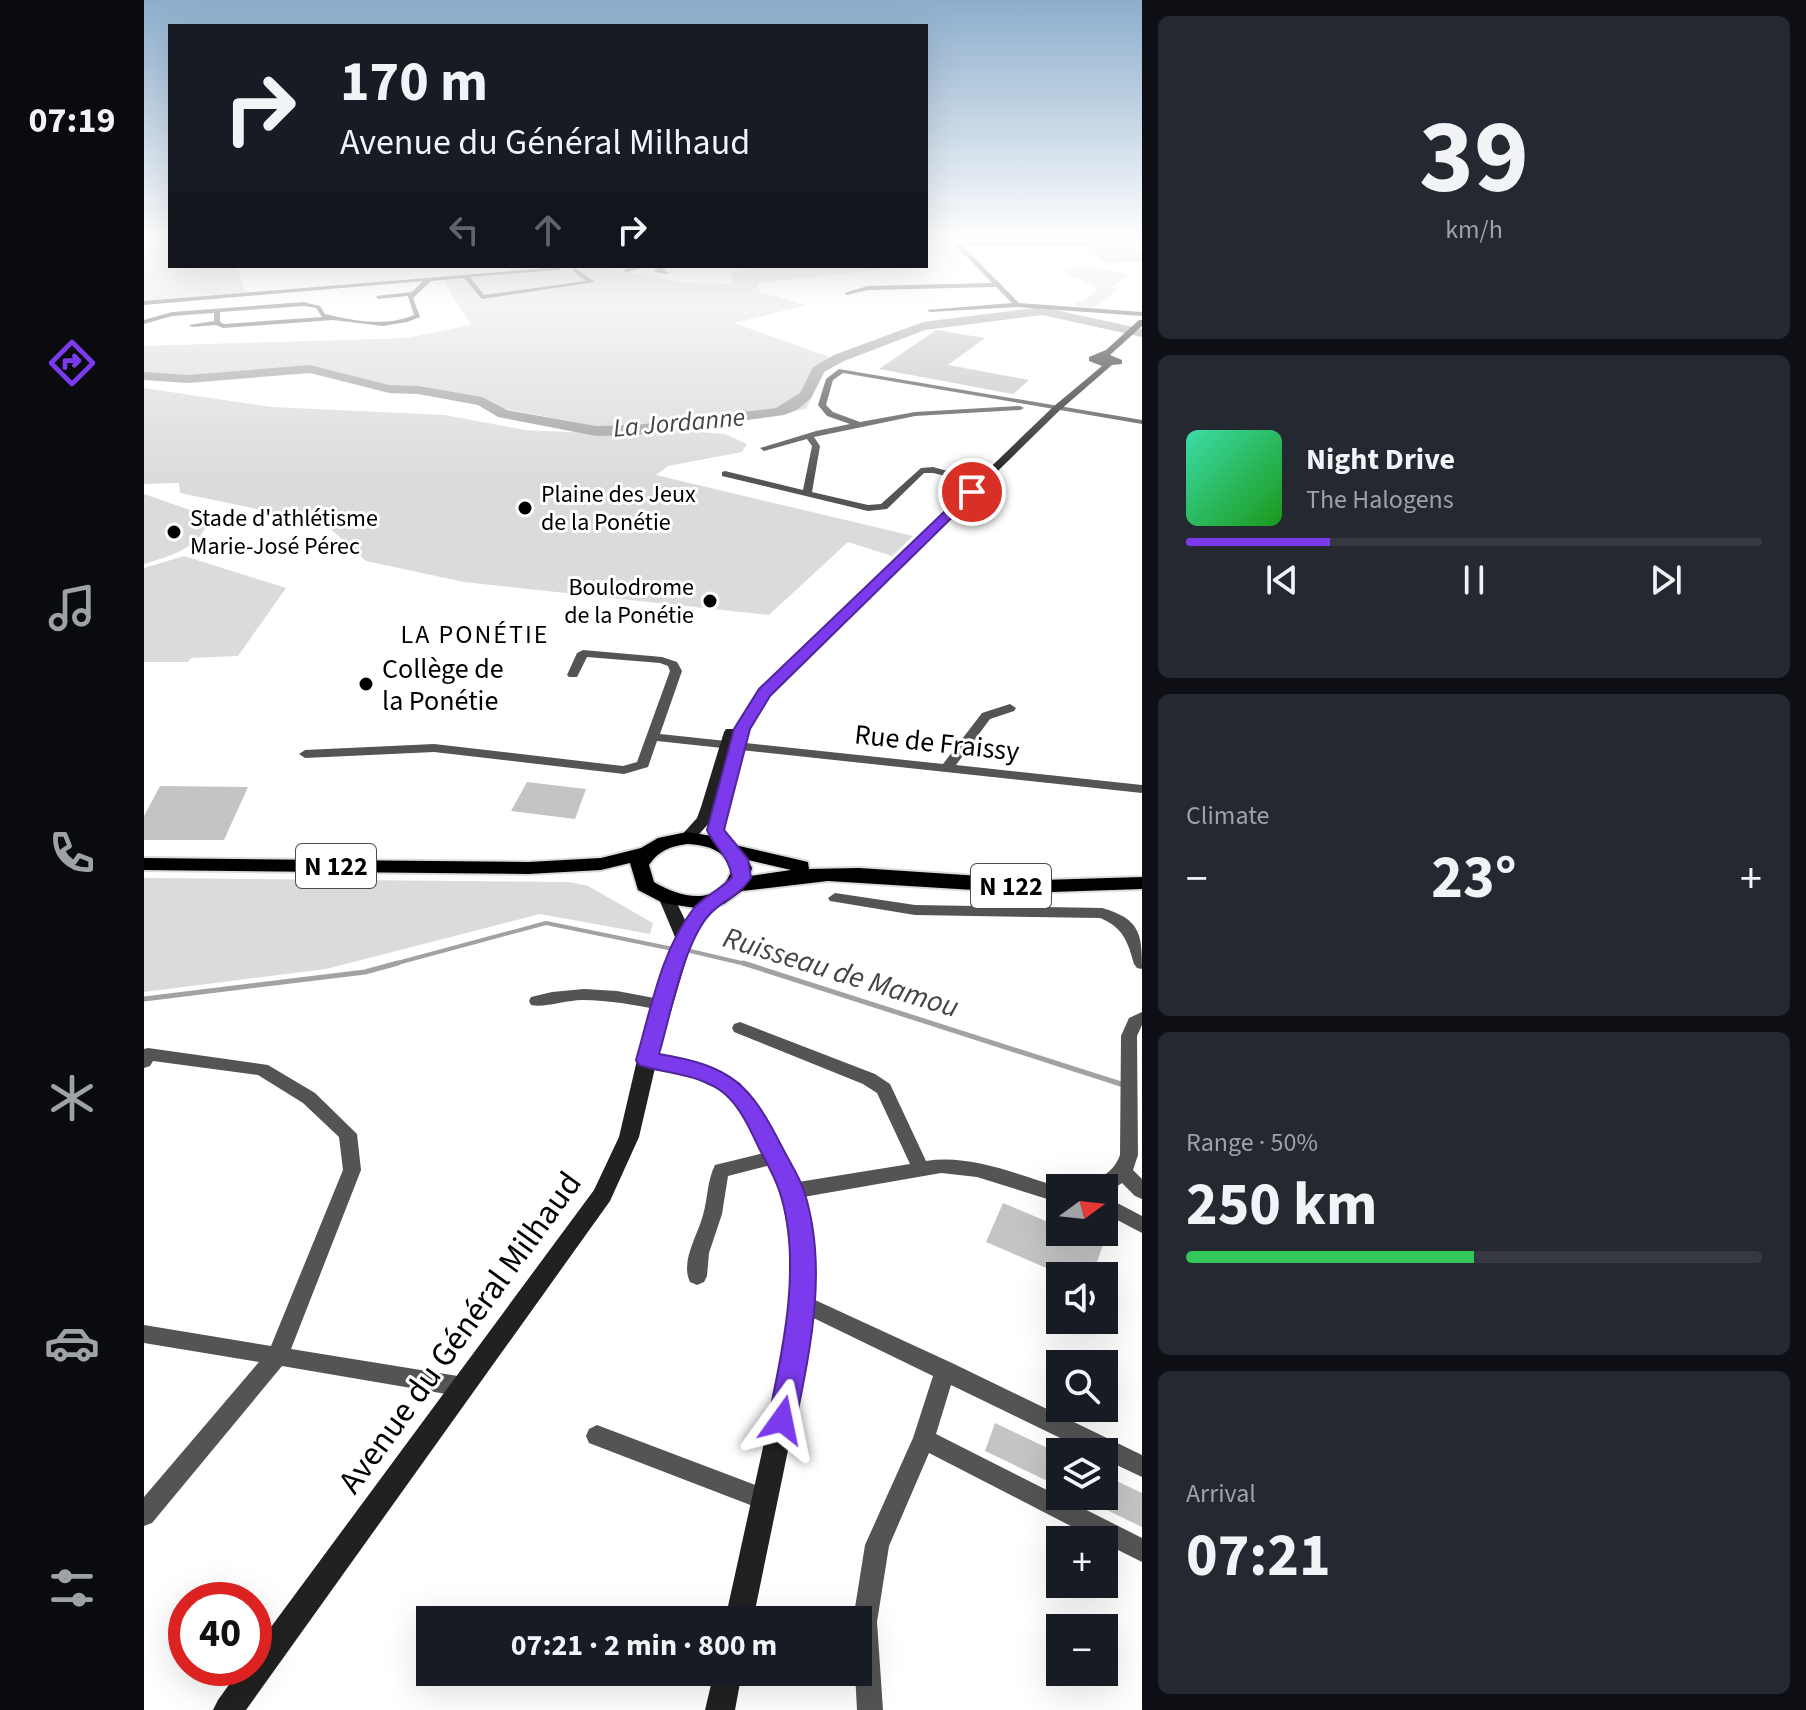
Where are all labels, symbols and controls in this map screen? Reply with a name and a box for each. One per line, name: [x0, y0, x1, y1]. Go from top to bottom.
text: 170 m: [340, 43, 488, 122]
icon: right: [208, 56, 312, 160]
text: 39: [1419, 85, 1529, 233]
text: 07:19: [29, 95, 115, 146]
text: Avenue du Général Milhaud: [340, 117, 750, 168]
icon: left: [442, 208, 486, 252]
icon: ahead: [526, 208, 570, 252]
icon: right: [610, 208, 654, 252]
text: km/h: [1445, 211, 1503, 248]
icon: directions: [44, 335, 100, 391]
water label: La Jordanne: [612, 398, 747, 447]
text: Night Drive: [1306, 438, 1455, 481]
pin: [938, 458, 1006, 526]
icon: arrive: [950, 470, 994, 514]
place label: Plaine des Jeux de la Ponétie: [541, 477, 696, 540]
text: The Halogens: [1306, 481, 1454, 518]
marker: Plaine des Jeux de la Ponétie: [516, 499, 534, 517]
place label: Stade d'athlétisme Marie-José Pérec: [190, 501, 378, 564]
marker: Stade d'athlétisme Marie-José Pérec: [165, 523, 183, 541]
icon: previous: [1260, 558, 1304, 602]
icon: pause: [1452, 558, 1496, 602]
icon: next: [1644, 558, 1688, 602]
place label: Boulodrome de la Ponétie: [564, 570, 694, 633]
icon: music: [44, 580, 100, 636]
marker: Boulodrome de la Ponétie: [701, 592, 719, 610]
district label: LA PONÉTIE: [400, 616, 550, 653]
place label: Collège de la Ponétie: [382, 649, 504, 721]
marker: Collège de la Ponétie: [357, 675, 375, 693]
street label: Rue de Fraissy: [852, 714, 1021, 772]
text: Climate: [1186, 797, 1270, 834]
icon: phone: [44, 825, 100, 881]
text: 23°: [1431, 836, 1517, 921]
road number: N 122: [296, 844, 376, 888]
text: −: [1186, 848, 1208, 911]
text: +: [1740, 848, 1762, 911]
road number: N 122: [971, 864, 1051, 908]
water label: Ruisseau de Mamou: [718, 916, 964, 1029]
icon: climate: [44, 1070, 100, 1126]
text: Range · 50%: [1186, 1124, 1318, 1161]
street label: Avenue du Général Milhaud: [327, 1162, 594, 1504]
text: 250 km: [1186, 1163, 1377, 1248]
north arrow: [1046, 1174, 1118, 1246]
map controls: [1046, 1174, 1118, 1686]
button: sound: [1046, 1262, 1118, 1334]
icon: car: [44, 1315, 100, 1371]
button: search: [1046, 1350, 1118, 1422]
position arrow: [740, 1378, 824, 1462]
button: layers: [1046, 1438, 1118, 1510]
text: Arrival: [1186, 1475, 1256, 1512]
text: 07:21: [1186, 1514, 1331, 1599]
button: +: [1046, 1526, 1118, 1598]
icon: filters: [44, 1560, 100, 1616]
speed limit sign: 40: [168, 1582, 272, 1686]
button: −: [1046, 1614, 1118, 1686]
text: 07:21 · 2 min · 800 m: [511, 1624, 777, 1667]

